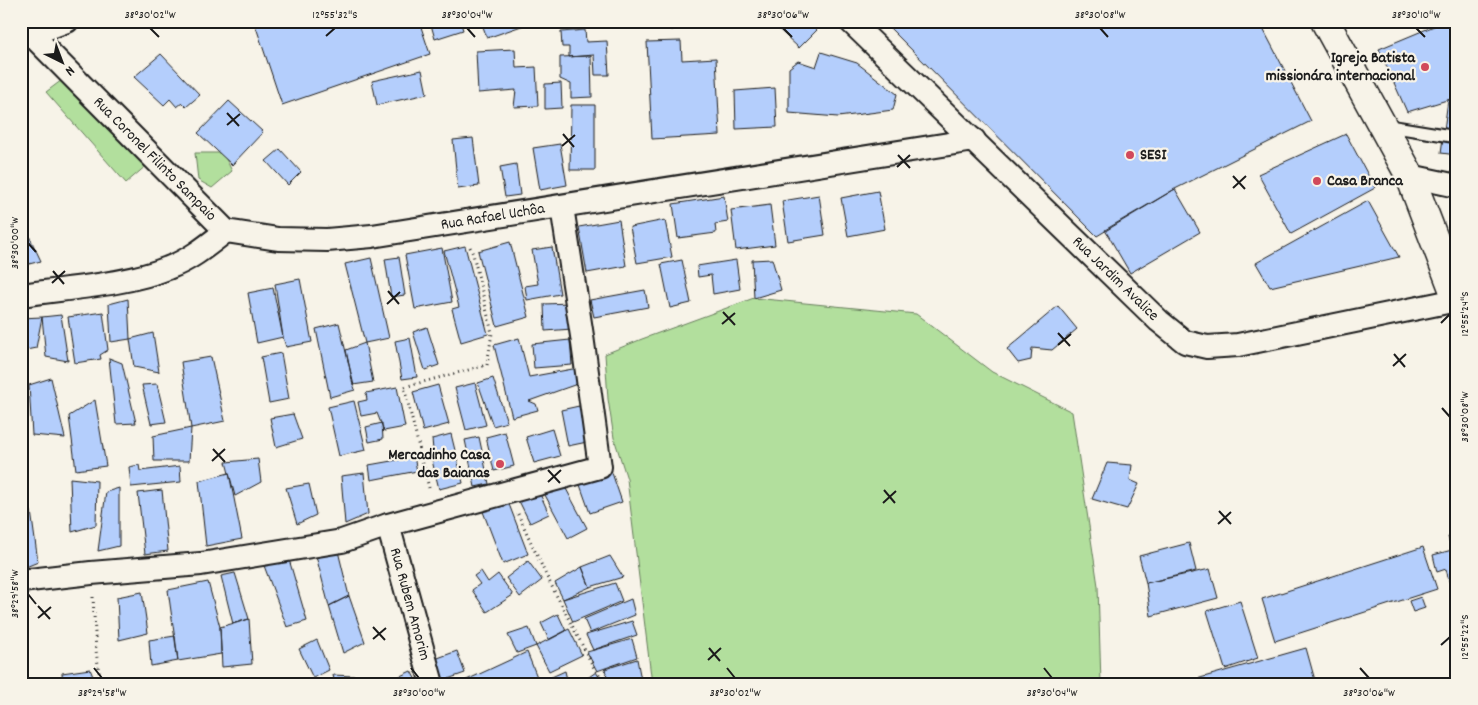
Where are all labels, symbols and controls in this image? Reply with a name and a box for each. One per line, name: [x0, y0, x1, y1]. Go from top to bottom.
text: 38°30'02"W: [124, 7, 176, 24]
text: 12°55'32"S: [312, 7, 358, 24]
text: 38°30'04"W: [442, 7, 493, 24]
text: 38°30'06"W: [757, 7, 809, 24]
text: 38°30'08"W: [1075, 7, 1125, 24]
text: 38°30'10"W: [1392, 7, 1440, 24]
north arrow: [38, 38, 88, 88]
place label: Igreja Batista missionára internacional: [1266, 47, 1416, 88]
text: N: [60, 60, 79, 80]
marker: Igreja Batista missionára internacional: [1419, 61, 1431, 73]
street label: Rua Coronel Filinto Sampaio: [88, 91, 222, 227]
place label: SESI: [1140, 144, 1167, 167]
marker: SESI: [1124, 149, 1136, 161]
place label: Casa Branca: [1327, 170, 1404, 193]
marker: Casa Branca: [1311, 175, 1323, 187]
street label: Rua Rafael Uchôa: [439, 197, 547, 236]
text: 38°30'00"W: [7, 217, 24, 269]
street label: Rua Jardim Avalice: [1067, 231, 1164, 327]
text: 12°55'24"S: [1457, 292, 1474, 337]
text: 38°30'08"W: [1457, 392, 1474, 442]
place label: Mercadinho Casa das Baianas: [388, 444, 491, 485]
marker: Mercadinho Casa das Baianas: [494, 458, 506, 470]
street label: Rua Rubem Amorim: [383, 545, 436, 663]
text: 38°29'58"W: [7, 570, 24, 618]
text: 12°55'22"S: [1457, 614, 1474, 660]
text: 38°29'58"W: [78, 685, 126, 702]
text: 38°30'00"W: [393, 685, 445, 702]
text: 38°30'02"W: [709, 685, 761, 702]
text: 38°30'04"W: [1027, 685, 1078, 702]
text: 38°30'06"W: [1343, 685, 1395, 702]

